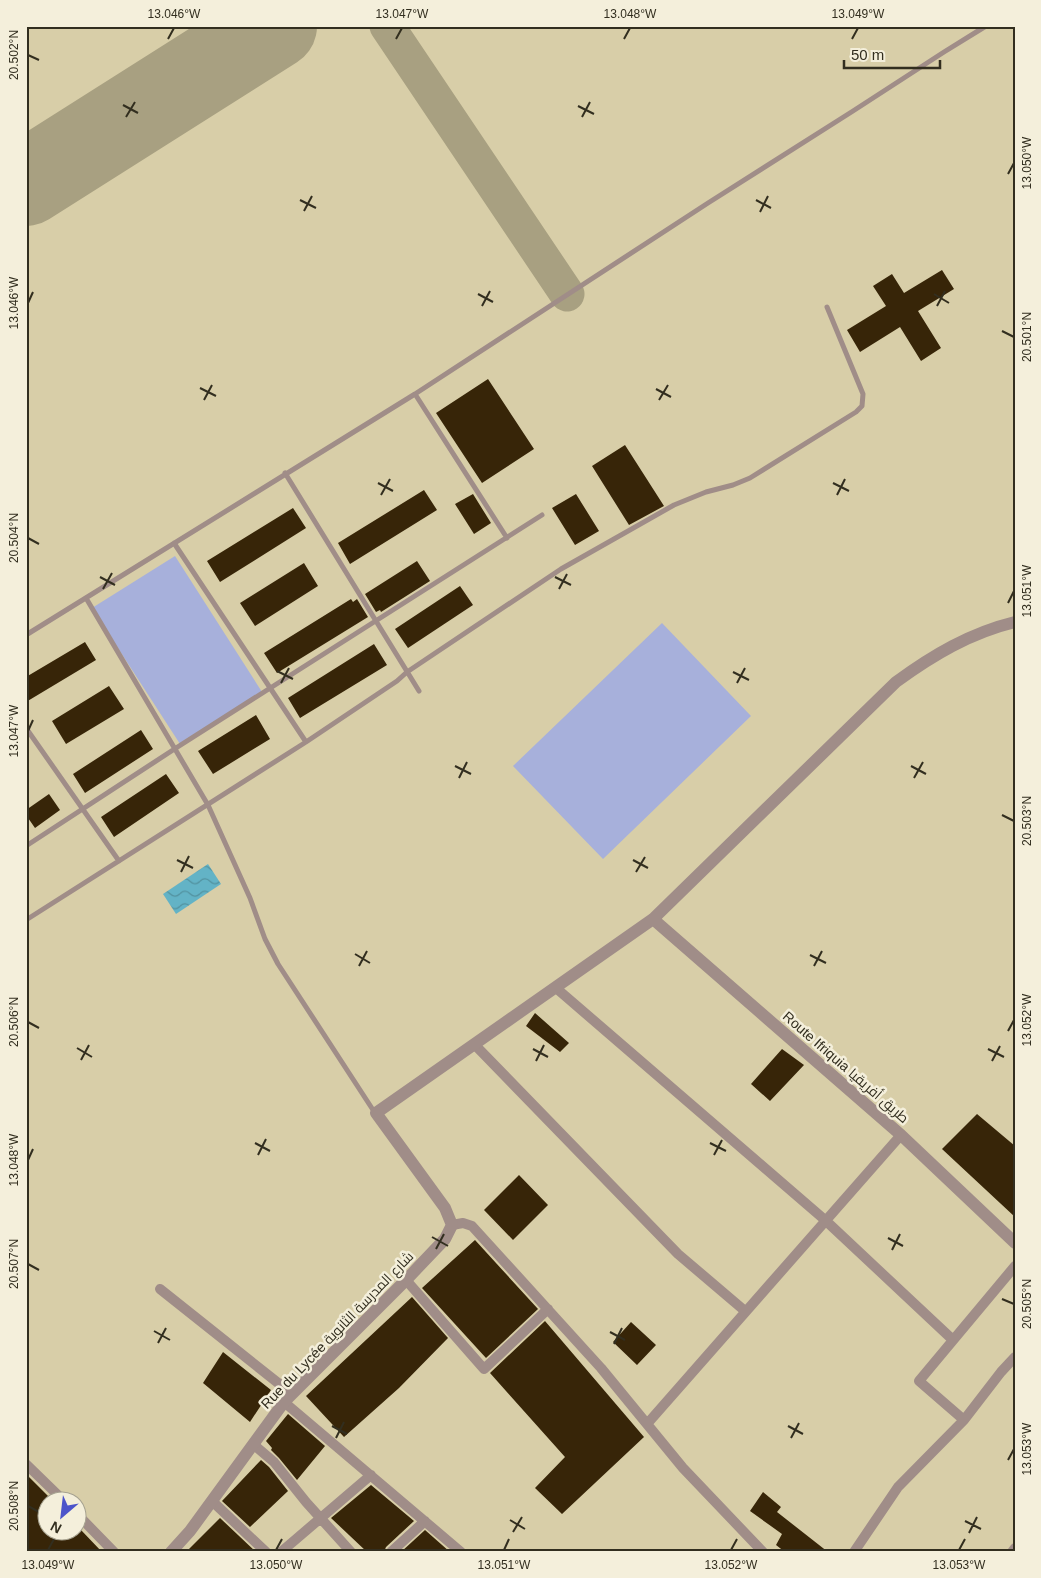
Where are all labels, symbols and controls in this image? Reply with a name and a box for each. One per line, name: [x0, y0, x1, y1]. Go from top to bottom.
text: 13.046°W: [148, 7, 201, 21]
text: 13.047°W: [376, 7, 429, 21]
text: 13.048°W: [604, 7, 657, 21]
text: 13.049°W: [832, 7, 885, 21]
text: 20.502°N: [7, 30, 21, 80]
scale bar: [844, 38, 940, 70]
text: 50 m: [851, 46, 884, 63]
text: 13.050°W: [1020, 136, 1034, 189]
text: 13.046°W: [7, 276, 21, 329]
text: 20.501°N: [1020, 312, 1034, 362]
text: 20.504°N: [7, 513, 21, 563]
text: 13.051°W: [1020, 564, 1034, 617]
text: 13.047°W: [7, 704, 21, 757]
text: 20.503°N: [1020, 796, 1034, 846]
text: 13.052°W: [1020, 993, 1034, 1046]
text: 20.506°N: [7, 997, 21, 1047]
street label: Route Ifriquia طريق أفريقيا: [779, 1007, 913, 1127]
text: 13.048°W: [7, 1133, 21, 1186]
text: 20.507°N: [7, 1239, 21, 1289]
street label: Rue du Lycée شارع المدرسة الثانوية: [258, 1248, 417, 1413]
text: 20.505°N: [1020, 1279, 1034, 1329]
text: 13.053°W: [1020, 1422, 1034, 1475]
text: 20.508°N: [7, 1481, 21, 1531]
north arrow: [38, 1490, 88, 1540]
text: N: [48, 1518, 64, 1537]
text: 13.049°W: [22, 1558, 75, 1572]
text: 13.050°W: [250, 1558, 303, 1572]
text: 13.051°W: [478, 1558, 531, 1572]
text: 13.052°W: [705, 1558, 758, 1572]
text: 13.053°W: [933, 1558, 986, 1572]

